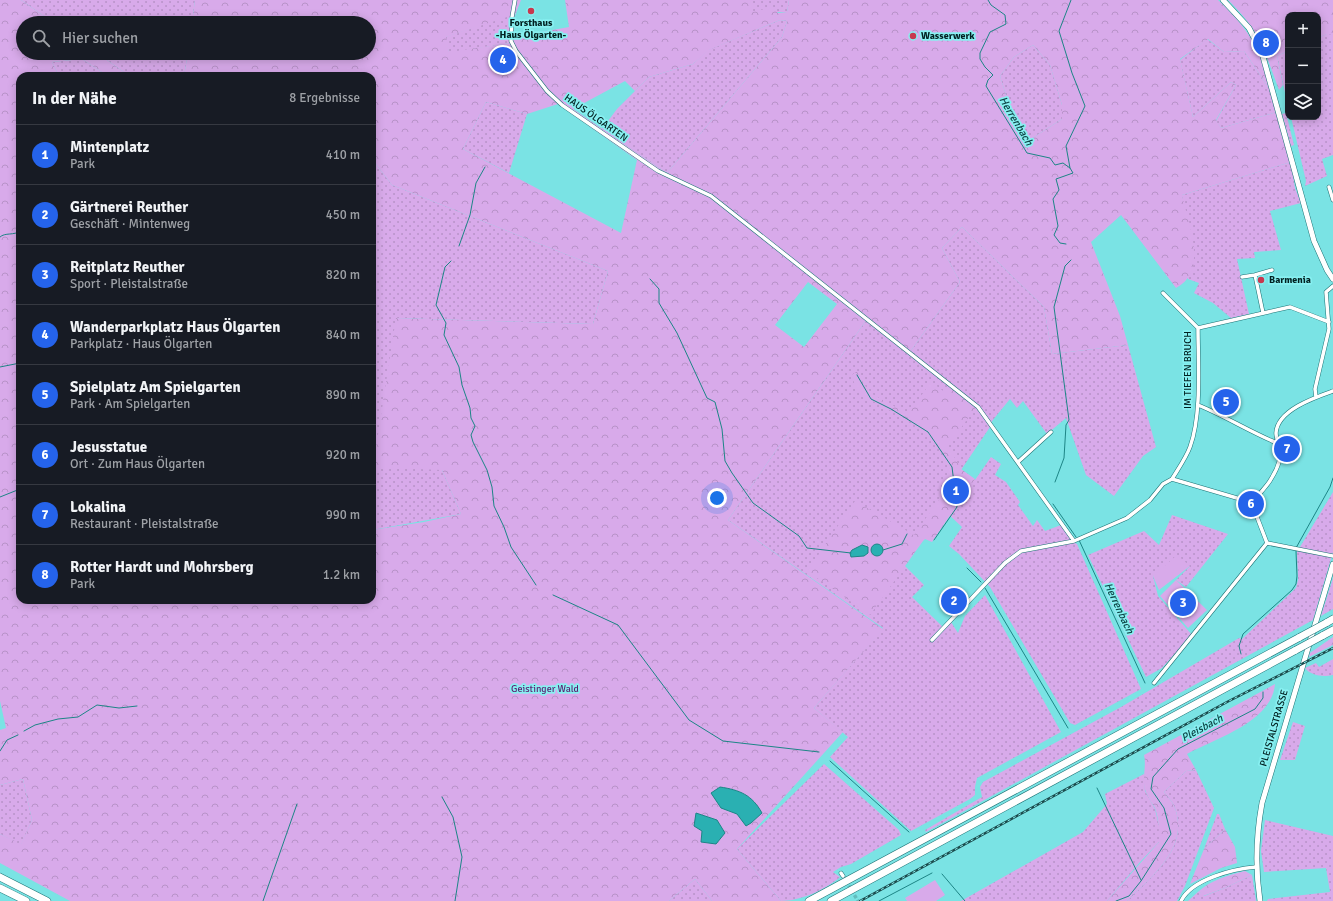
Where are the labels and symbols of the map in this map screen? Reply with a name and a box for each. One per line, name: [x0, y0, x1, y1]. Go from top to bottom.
marker: Forsthaus -Haus Ölgarten-: [526, 6, 536, 16]
place label: Forsthaus -Haus Ölgarten-: [496, 17, 566, 41]
pin: 8: [1253, 28, 1279, 58]
place label: Wasserwerk: [921, 30, 975, 42]
marker: Wasserwerk: [908, 31, 918, 41]
pin: 4: [490, 45, 516, 75]
street label: HAUS ÖLGARTEN: [562, 92, 630, 144]
water label: Herrenbach: [996, 94, 1036, 149]
place label: Barmenia: [1269, 274, 1311, 286]
marker: Barmenia: [1256, 275, 1266, 285]
street label: IM TIEFEN BRUCH: [1182, 331, 1194, 409]
pin: 5: [1213, 387, 1239, 417]
pin: 7: [1274, 434, 1300, 464]
pin: 1: [943, 476, 969, 506]
your location: [707, 488, 727, 508]
pin: 6: [1238, 489, 1264, 519]
water label: Herrenbach: [1102, 580, 1137, 637]
pin: 2: [941, 586, 967, 616]
pin: 3: [1170, 588, 1196, 618]
park label: Geistinger Wald: [511, 683, 579, 695]
street label: PLEISTALSTRASSE: [1257, 688, 1291, 768]
water label: Pleisbach: [1179, 711, 1226, 744]

